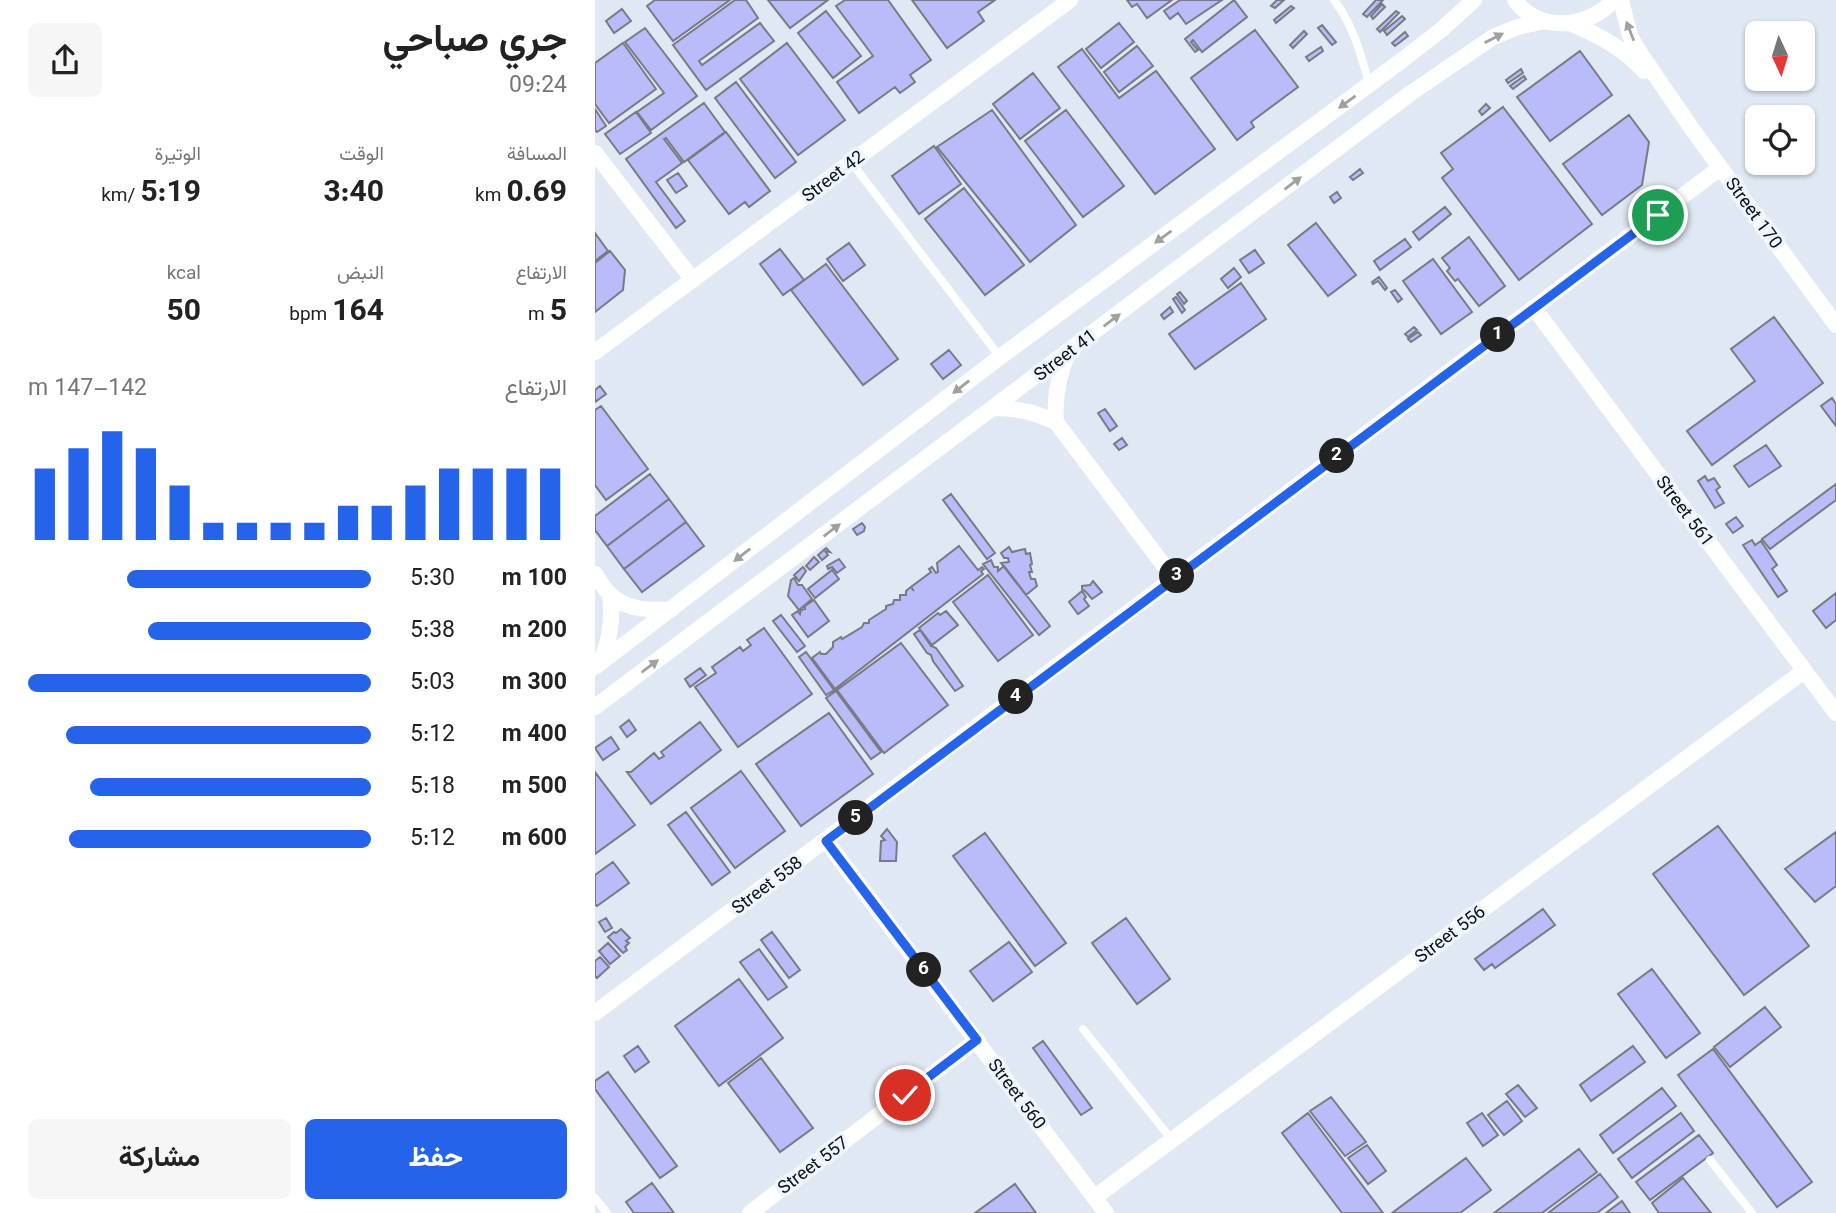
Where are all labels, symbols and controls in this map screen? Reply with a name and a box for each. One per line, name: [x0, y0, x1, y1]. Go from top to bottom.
text: جري صباحي: [382, 12, 567, 71]
one-way arrow: [1624, 21, 1635, 42]
north arrow: [1745, 21, 1815, 91]
map controls: [1745, 21, 1815, 175]
button: share: [28, 23, 102, 97]
one-way arrow: [1484, 33, 1504, 44]
text: 09:24: [509, 68, 567, 104]
one-way arrow: [1338, 95, 1356, 109]
button: locate: [1745, 105, 1815, 175]
text: الوتيرة: [155, 141, 201, 170]
text: الوقت: [339, 141, 384, 170]
text: المسافة: [507, 141, 567, 170]
street label: Street 42: [797, 145, 872, 211]
text: 5:19: [140, 170, 201, 217]
text: 3:40: [323, 170, 384, 217]
text: 0.69: [506, 170, 567, 217]
street label: Street 170: [1717, 173, 1788, 256]
one-way arrow: [1284, 176, 1302, 190]
text: /km: [101, 182, 140, 211]
text: km: [475, 182, 506, 211]
pin: [1628, 185, 1688, 245]
icon: arrive: [1639, 196, 1677, 234]
one-way arrow: [1154, 230, 1173, 244]
text: kcal: [167, 260, 201, 289]
text: النبض: [337, 260, 384, 289]
text: الارتفاع: [515, 260, 567, 289]
text: 50: [167, 289, 201, 336]
text: 164: [332, 289, 384, 336]
text: 5: [550, 289, 567, 336]
text: bpm: [289, 301, 332, 330]
text: m: [528, 301, 550, 330]
one-way arrow: [1102, 312, 1120, 327]
pin: 1: [1481, 318, 1515, 352]
text: 1: [1492, 320, 1503, 349]
street label: Street 41: [1029, 324, 1104, 390]
text: 142–147 m: [28, 371, 147, 407]
text: الارتفاع: [505, 371, 567, 407]
one-way arrow: [952, 379, 970, 393]
pin: 2: [1319, 438, 1355, 474]
text: 2: [1331, 441, 1342, 470]
street label: Street 561: [1647, 471, 1719, 554]
one-way arrow: [822, 523, 841, 537]
one-way arrow: [733, 548, 751, 563]
pin: 3: [1159, 558, 1195, 594]
text: 5:30: [410, 561, 455, 597]
text: 100 m: [502, 561, 567, 597]
text: 3: [1171, 561, 1182, 590]
text: 5:38: [410, 613, 455, 649]
text: 200 m: [502, 613, 567, 649]
one-way arrow: [640, 659, 658, 674]
text: 5:03: [410, 665, 455, 701]
text: 300 m: [502, 665, 567, 701]
pin: 4: [999, 680, 1033, 714]
text: 4: [1010, 682, 1021, 711]
text: 5:12: [410, 717, 455, 753]
text: 400 m: [502, 717, 567, 753]
text: 5:18: [410, 769, 455, 805]
text: 500 m: [502, 769, 567, 805]
pin: 5: [839, 800, 873, 836]
text: 5: [850, 803, 861, 832]
text: 5:12: [410, 821, 455, 857]
text: 600 m: [502, 821, 567, 857]
street label: Street 558: [727, 851, 810, 923]
street label: Street 556: [1410, 900, 1493, 972]
pin: 6: [907, 953, 941, 988]
text: 6: [918, 955, 929, 984]
street label: Street 560: [979, 1054, 1051, 1137]
pin: [875, 1065, 935, 1125]
icon: check: [886, 1076, 924, 1114]
button: مشاركة: [28, 1119, 291, 1199]
button: حفظ: [305, 1119, 567, 1199]
street label: Street 557: [773, 1131, 856, 1203]

